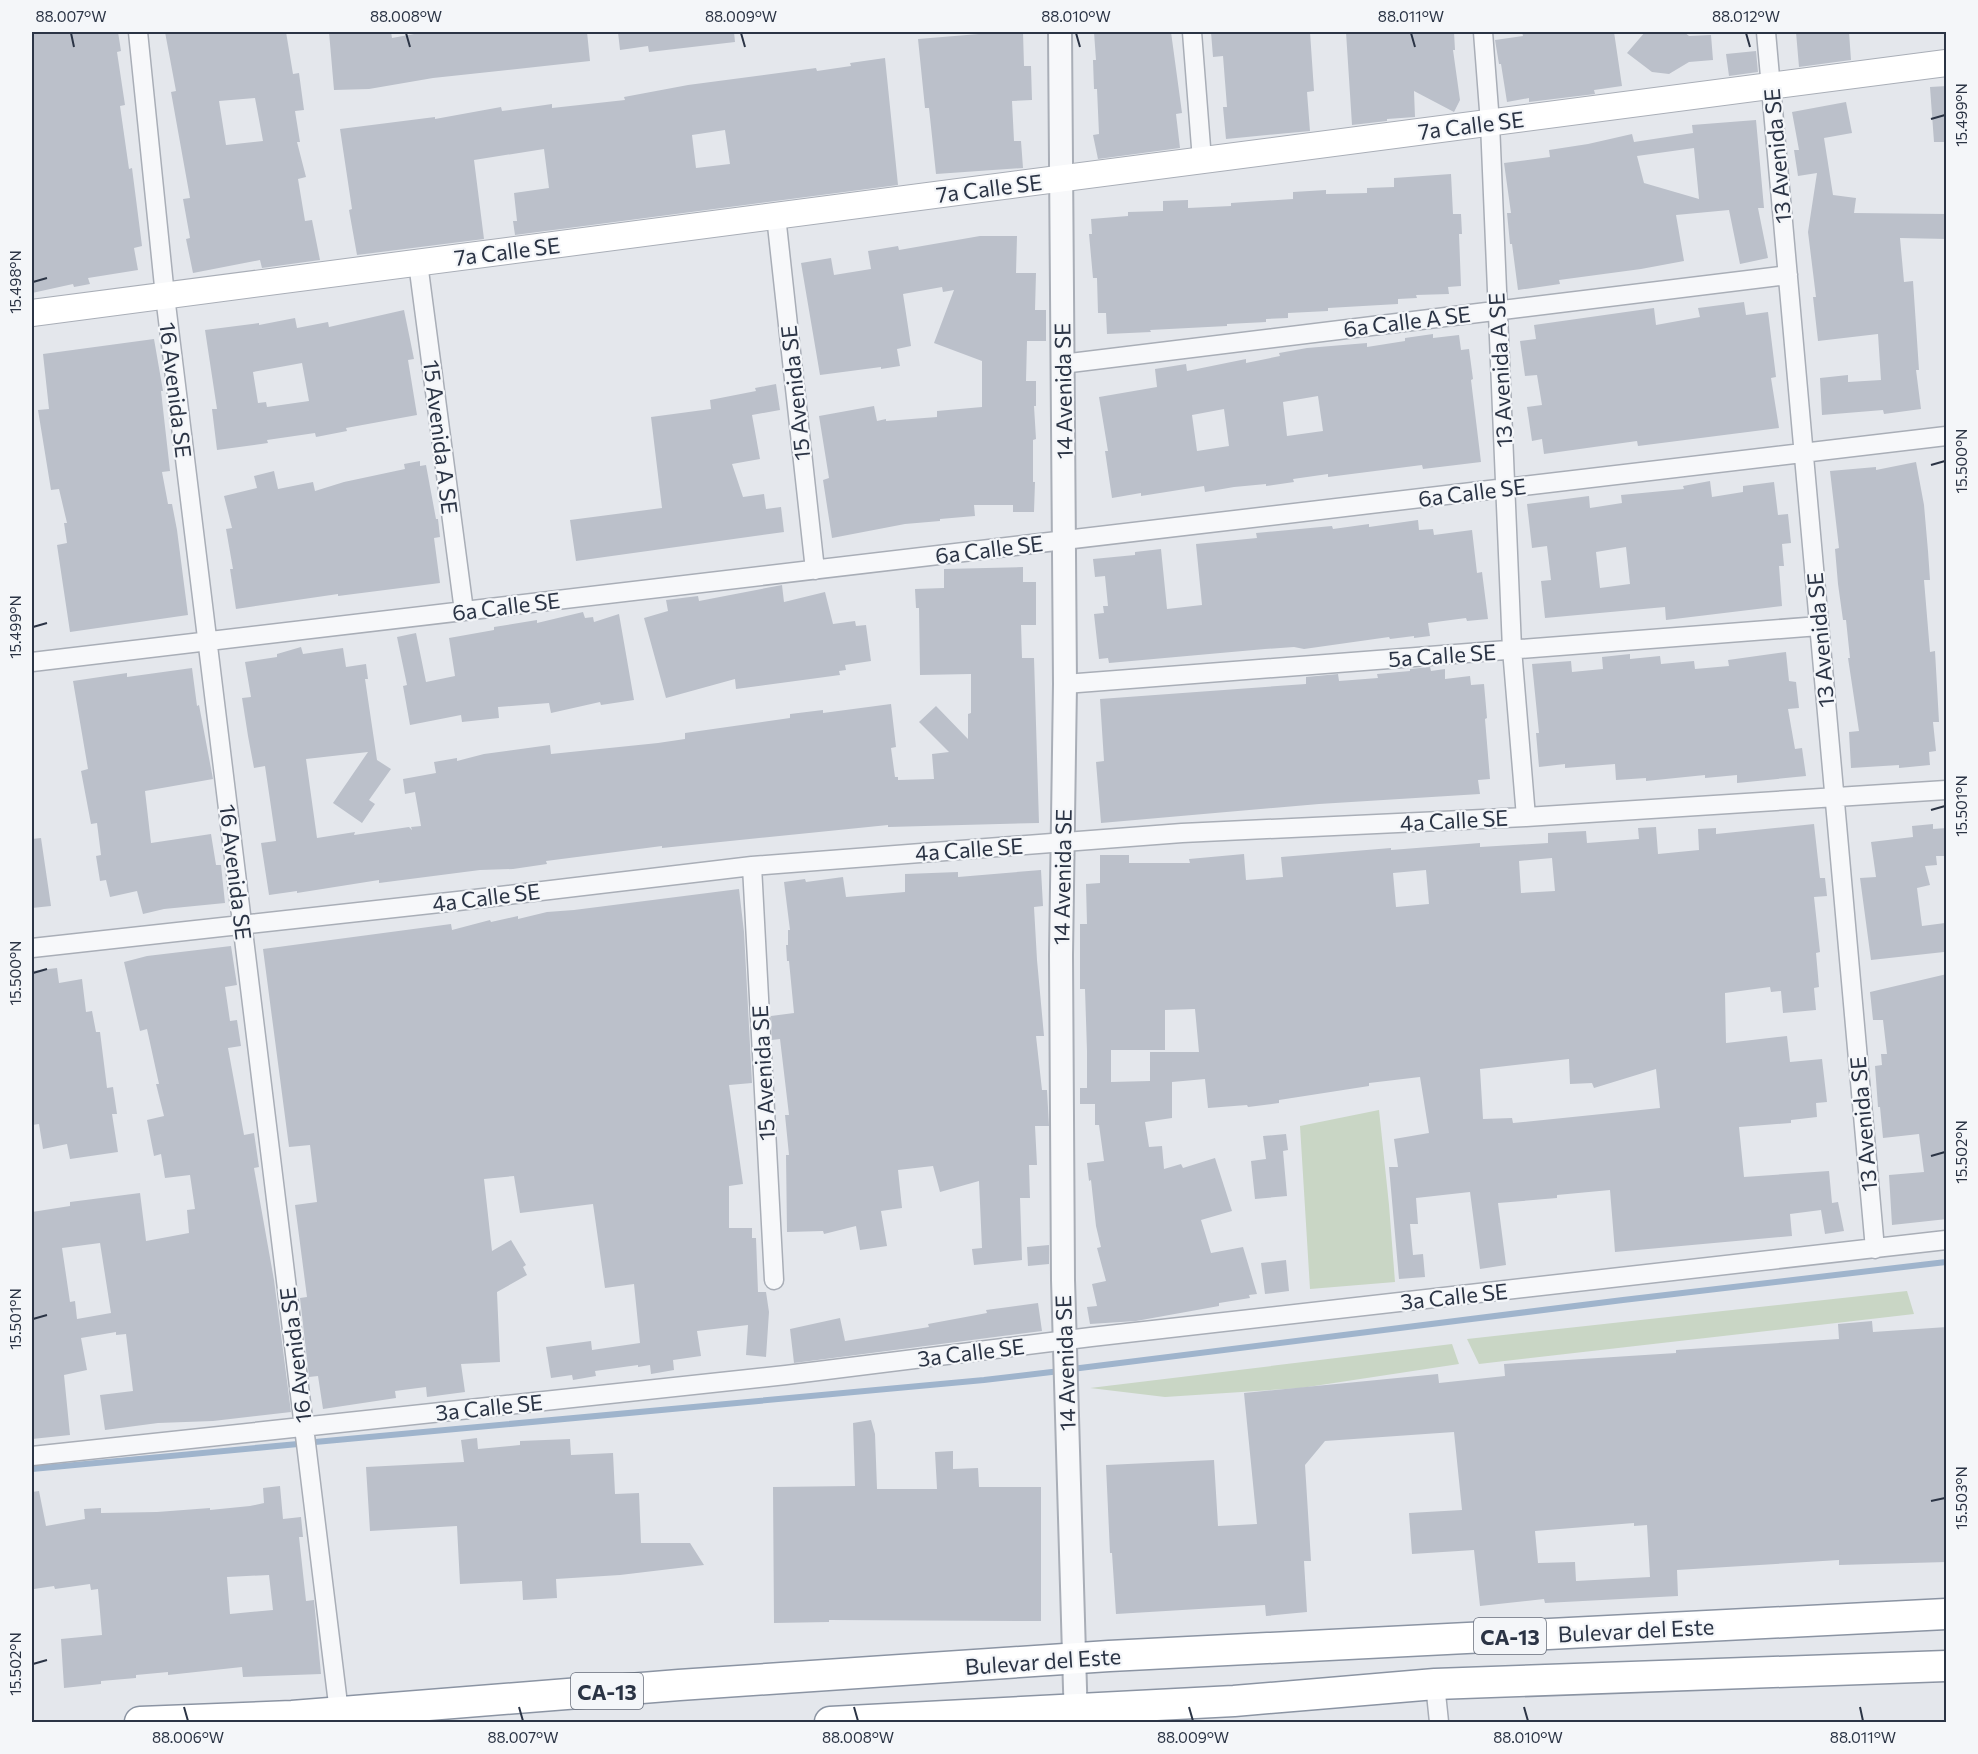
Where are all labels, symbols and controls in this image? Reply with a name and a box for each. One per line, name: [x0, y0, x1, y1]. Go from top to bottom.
text: 88.007°W: [35, 7, 107, 25]
text: 88.008°W: [370, 7, 442, 25]
text: 88.009°W: [705, 7, 777, 25]
text: 88.010°W: [1041, 7, 1111, 25]
text: 88.011°W: [1378, 7, 1444, 25]
text: 88.012°W: [1712, 7, 1780, 25]
text: 15.499°N: [1952, 83, 1970, 147]
street label: 13 Avenida SE: [1758, 87, 1796, 225]
street label: 7a Calle SE: [1417, 105, 1525, 145]
street label: 7a Calle SE: [935, 168, 1043, 208]
street label: 7a Calle SE: [453, 231, 561, 271]
text: 15.498°N: [6, 250, 24, 314]
street label: 13 Avenida A SE: [1482, 292, 1518, 448]
street label: 6a Calle A SE: [1342, 300, 1472, 342]
street label: 16 Avenida SE: [154, 321, 198, 459]
street label: 14 Avenida SE: [1048, 323, 1078, 459]
street label: 15 Avenida SE: [774, 324, 816, 462]
street label: 15 Avenida A SE: [418, 358, 464, 516]
text: 15.500°N: [1952, 429, 1970, 493]
street label: 6a Calle SE: [1416, 472, 1528, 512]
street label: 6a Calle SE: [933, 529, 1045, 569]
street label: 13 Avenida SE: [1801, 571, 1839, 709]
street label: 6a Calle SE: [450, 586, 562, 626]
text: 15.499°N: [6, 595, 24, 659]
street label: 5a Calle SE: [1387, 638, 1497, 672]
text: 15.501°N: [1952, 775, 1970, 837]
street label: 16 Avenida SE: [214, 803, 258, 941]
street label: 4a Calle SE: [1399, 804, 1509, 836]
street label: 14 Avenida SE: [1047, 809, 1077, 945]
street label: 4a Calle SE: [914, 832, 1024, 866]
street label: 4a Calle SE: [431, 877, 541, 917]
text: 15.500°N: [6, 941, 24, 1005]
street label: 15 Avenida SE: [746, 1005, 780, 1141]
street label: 13 Avenida SE: [1844, 1055, 1882, 1193]
text: 15.502°N: [1952, 1120, 1970, 1184]
street label: 3a Calle SE: [1399, 1277, 1509, 1315]
street label: 16 Avenida SE: [273, 1286, 317, 1424]
text: 15.501°N: [6, 1288, 24, 1350]
street label: 14 Avenida SE: [1049, 1294, 1081, 1432]
street label: 3a Calle SE: [916, 1332, 1026, 1372]
street label: 3a Calle SE: [434, 1388, 544, 1426]
text: 15.503°N: [1952, 1466, 1970, 1530]
street label: Bulevar del Este: [1557, 1612, 1715, 1648]
road number: CA-13: [1474, 1618, 1546, 1654]
text: 15.502°N: [6, 1632, 24, 1696]
street label: Bulevar del Este: [964, 1642, 1122, 1680]
road number: CA-13: [571, 1673, 643, 1709]
text: 88.006°W: [152, 1728, 224, 1746]
text: 88.007°W: [487, 1728, 559, 1746]
text: 88.008°W: [822, 1728, 894, 1746]
text: 88.009°W: [1157, 1728, 1229, 1746]
text: 88.010°W: [1493, 1728, 1563, 1746]
text: 88.011°W: [1830, 1728, 1896, 1746]

